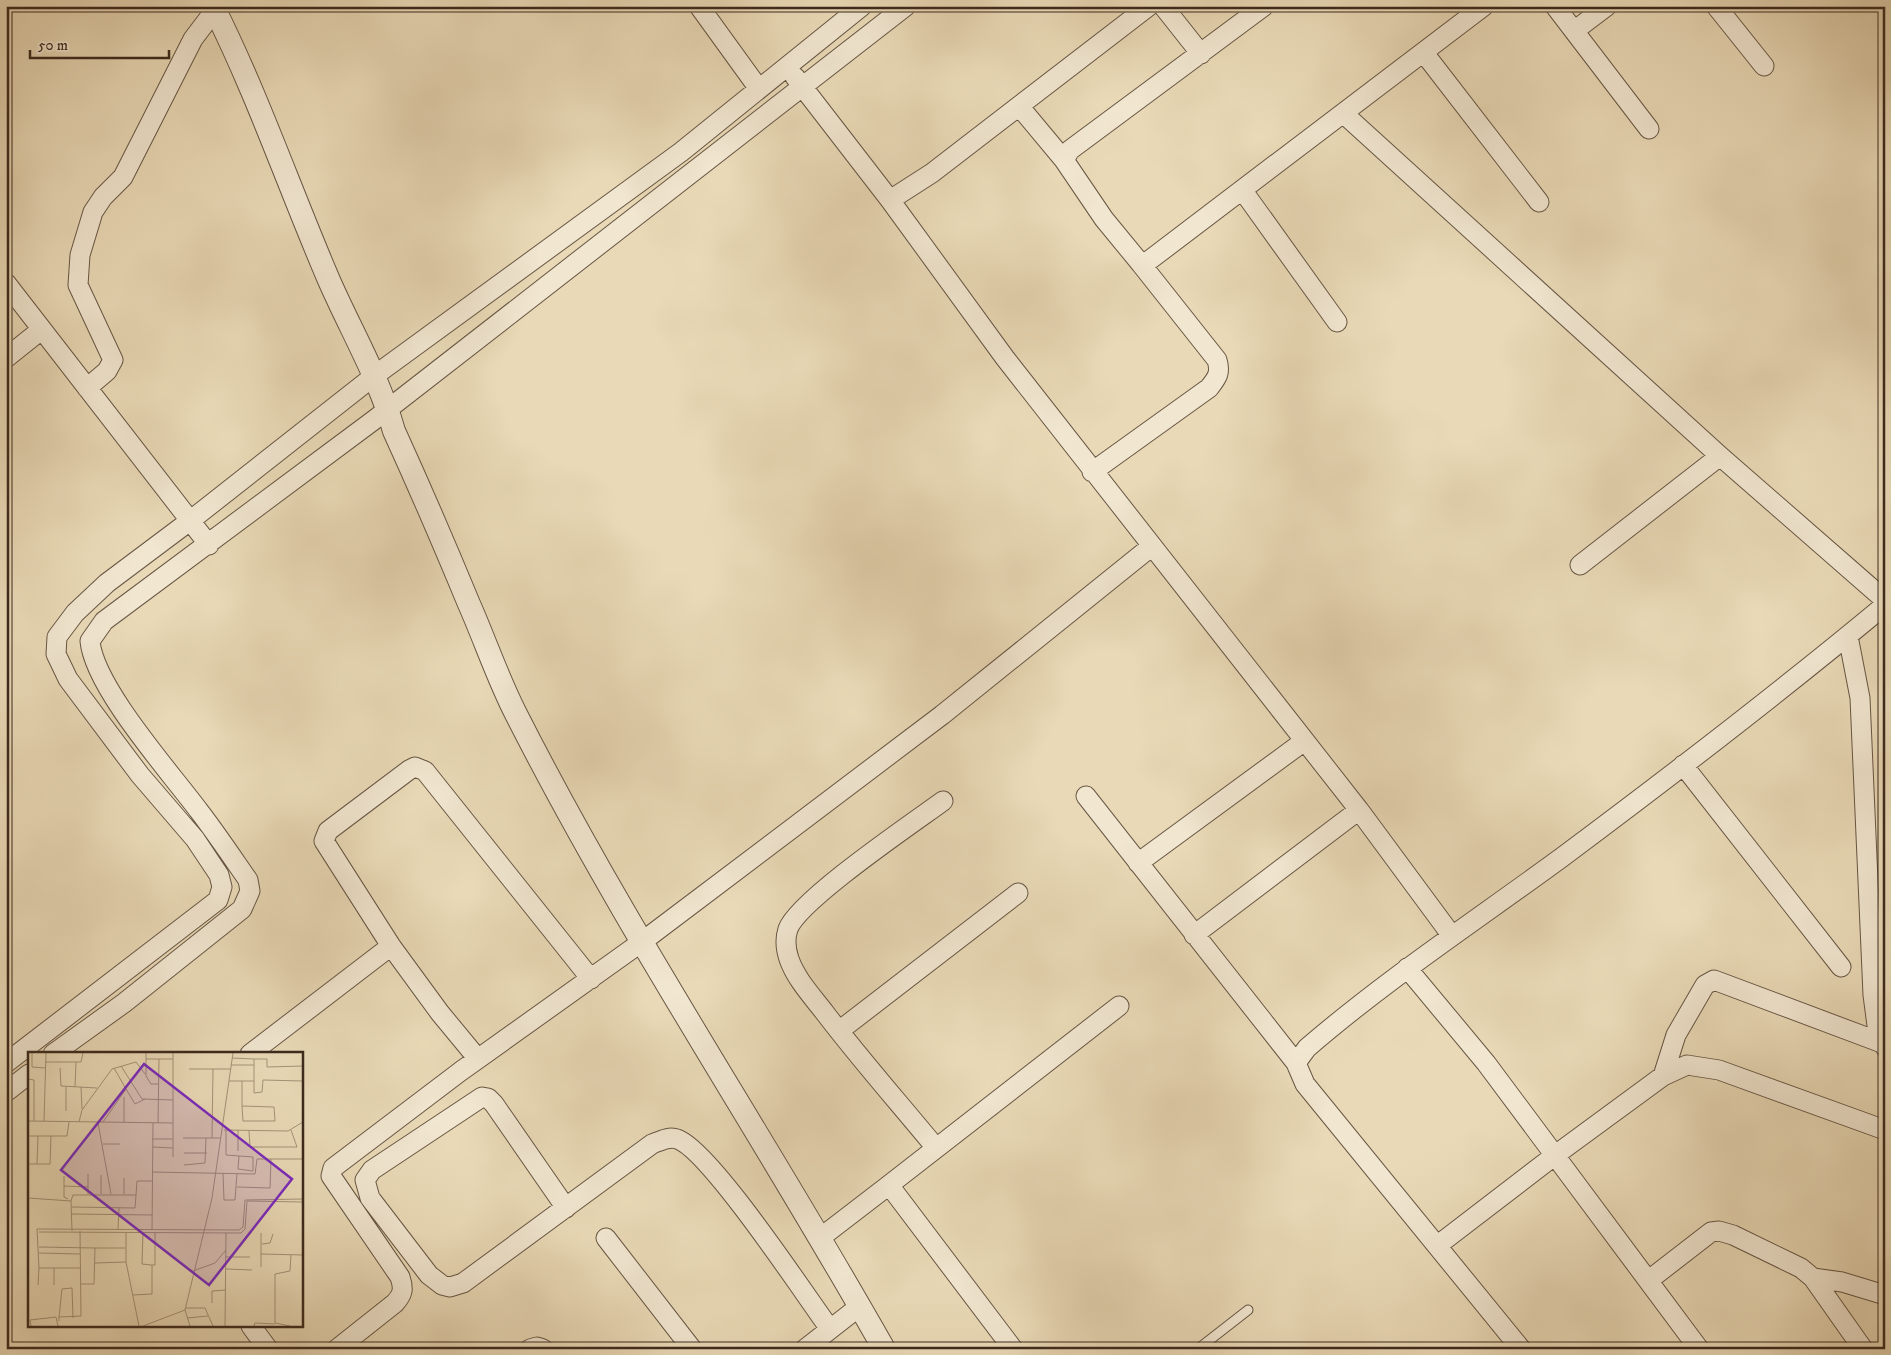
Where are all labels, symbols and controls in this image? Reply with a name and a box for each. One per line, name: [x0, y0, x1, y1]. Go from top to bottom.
scale bar: [30, 28, 169, 60]
text: 50 m: [38, 36, 68, 55]
inset map: [28, 1052, 302, 1328]

